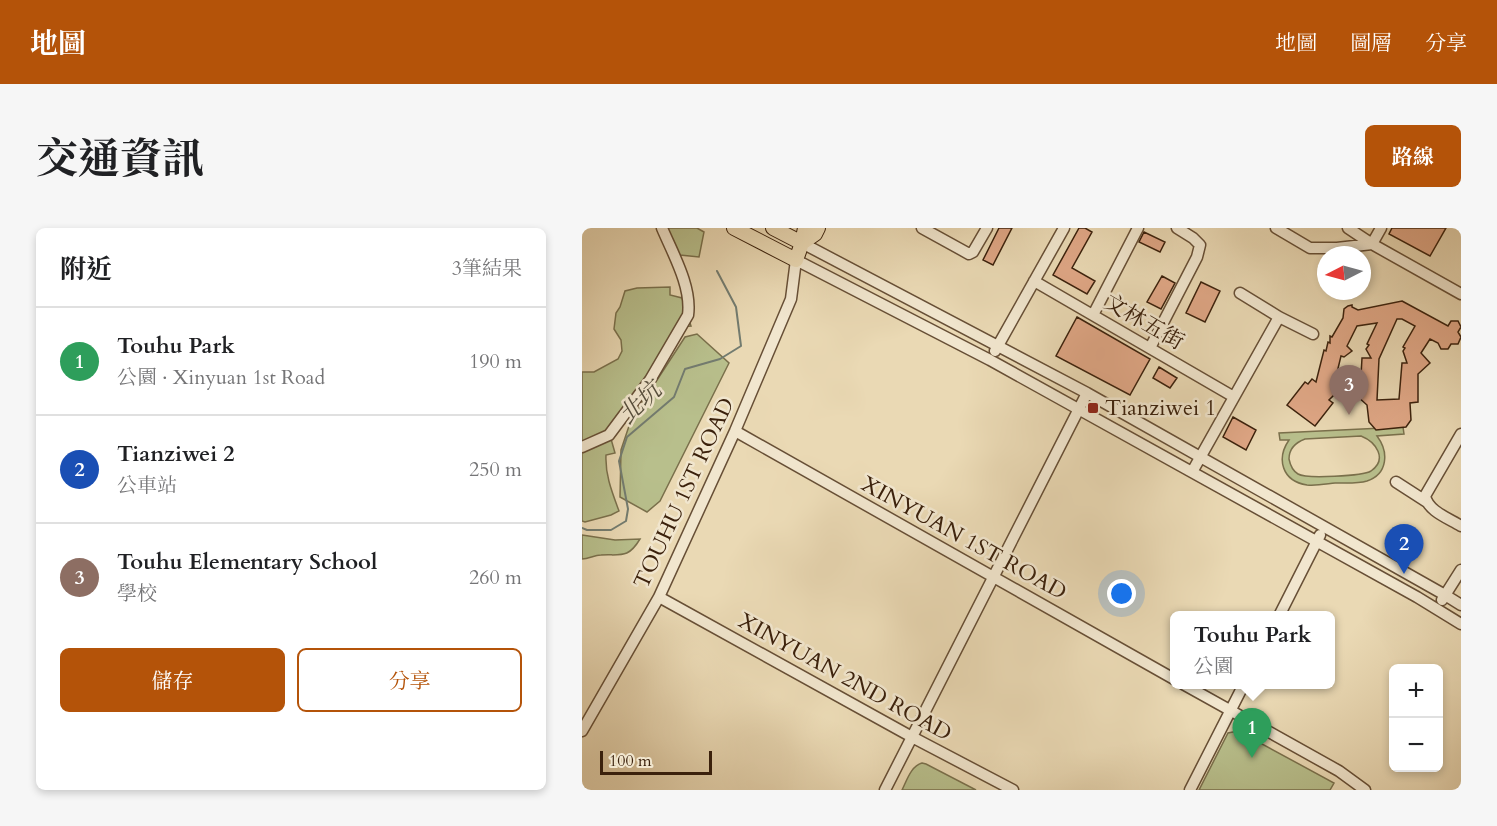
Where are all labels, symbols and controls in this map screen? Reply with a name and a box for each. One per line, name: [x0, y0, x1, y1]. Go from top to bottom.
text: 地圖: [30, 25, 86, 63]
text: 地圖: [1275, 29, 1317, 58]
text: 圖層: [1350, 29, 1392, 58]
text: 分享: [1425, 29, 1467, 58]
button: 路線: [1365, 125, 1461, 187]
text: 交通資訊: [36, 131, 204, 188]
north arrow: [1317, 246, 1371, 300]
text: 附近: [60, 252, 112, 287]
text: 3筆結果: [452, 255, 522, 282]
street label: 文林五街: [1098, 287, 1190, 357]
text: Touhu Park: [117, 331, 235, 361]
text: 1: [74, 348, 85, 375]
text: 190 m: [469, 348, 522, 375]
text: 公園 · Xinyuan 1st Road: [117, 364, 325, 391]
pin: 3: [1330, 366, 1368, 415]
water label: 北坑: [611, 372, 672, 432]
street label: TOUHU 1ST ROAD: [627, 393, 741, 593]
place label: Tianziwei 1: [1105, 393, 1216, 423]
marker: Tianziwei 1: [1086, 401, 1100, 415]
text: Tianziwei 2: [117, 439, 234, 469]
text: 2: [74, 456, 85, 483]
text: 250 m: [469, 456, 522, 483]
street label: XINYUAN 1ST ROAD: [856, 469, 1072, 607]
text: 公車站: [117, 472, 177, 499]
pin: 2: [1384, 524, 1424, 574]
text: Touhu Elementary School: [117, 547, 377, 577]
text: 3: [74, 564, 85, 591]
text: 260 m: [469, 564, 522, 591]
your location: [1107, 579, 1136, 608]
text: 學校: [117, 580, 157, 607]
street label: XINYUAN 2ND ROAD: [733, 606, 957, 748]
popup: [1170, 611, 1335, 689]
text: Touhu Park: [1194, 620, 1311, 650]
button: 儲存: [60, 648, 285, 712]
button: 分享: [297, 648, 522, 712]
text: 公園: [1194, 653, 1234, 680]
map controls: [1389, 664, 1443, 772]
button: +: [1389, 664, 1443, 718]
pin: 1: [1232, 708, 1272, 758]
button: −: [1389, 718, 1443, 772]
scale bar: [600, 748, 712, 776]
text: 100 m: [609, 750, 651, 772]

